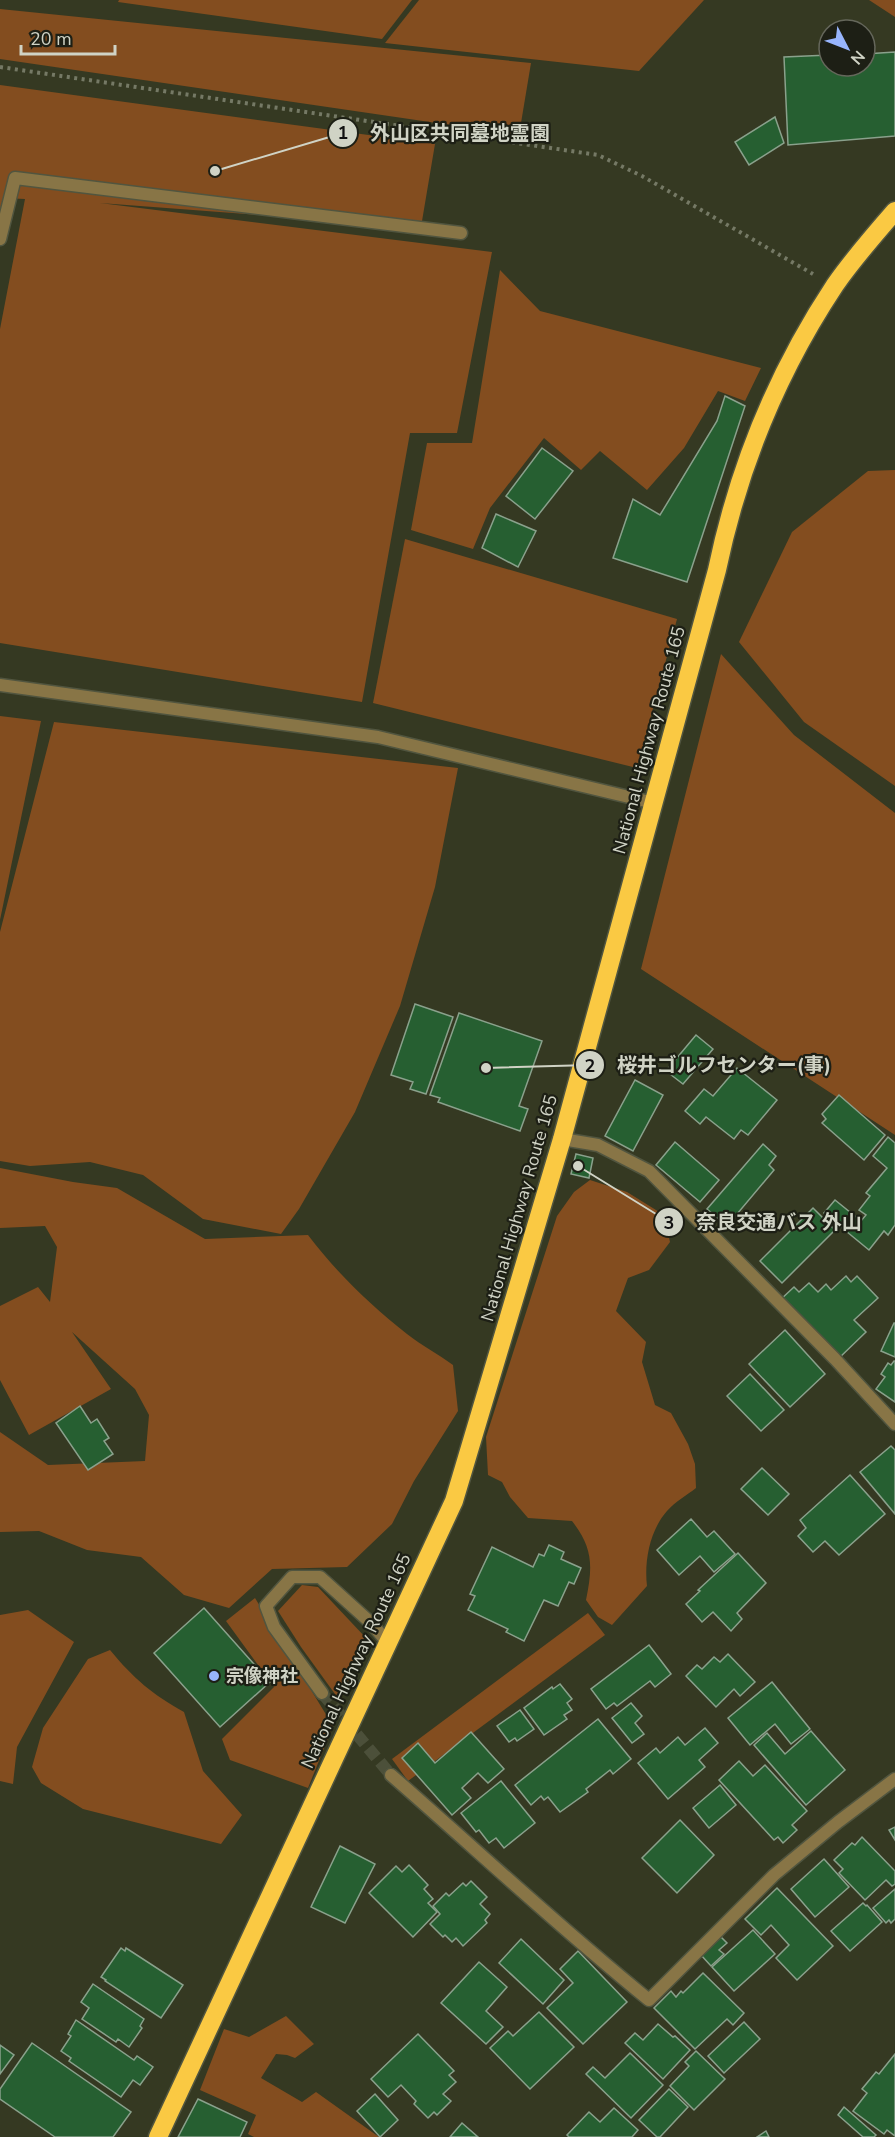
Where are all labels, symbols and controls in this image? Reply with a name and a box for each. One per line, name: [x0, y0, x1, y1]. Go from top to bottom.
scale bar: [21, 18, 116, 56]
north arrow: [817, 18, 877, 78]
text: 20 m: [30, 27, 72, 51]
text: N: [845, 46, 870, 69]
callout: 外山区共同墓地霊園: [328, 114, 562, 152]
text: 外山区共同墓地霊園: [370, 120, 550, 147]
text: 1: [338, 121, 348, 145]
street label: National Highway Route 165: [607, 624, 691, 856]
callout: 桜井ゴルフセンター(事): [575, 1046, 844, 1084]
text: 桜井ゴルフセンター(事): [617, 1052, 831, 1079]
text: 2: [585, 1054, 595, 1078]
street label: National Highway Route 165: [475, 1092, 563, 1324]
callout: 奈良交通バス 外山: [654, 1203, 873, 1241]
text: 奈良交通バス 外山: [696, 1209, 862, 1236]
text: 3: [664, 1211, 674, 1235]
street label: National Highway Route 165: [296, 1550, 416, 1772]
place label: 宗像神社: [226, 1664, 298, 1688]
marker: 宗像神社: [207, 1669, 221, 1683]

